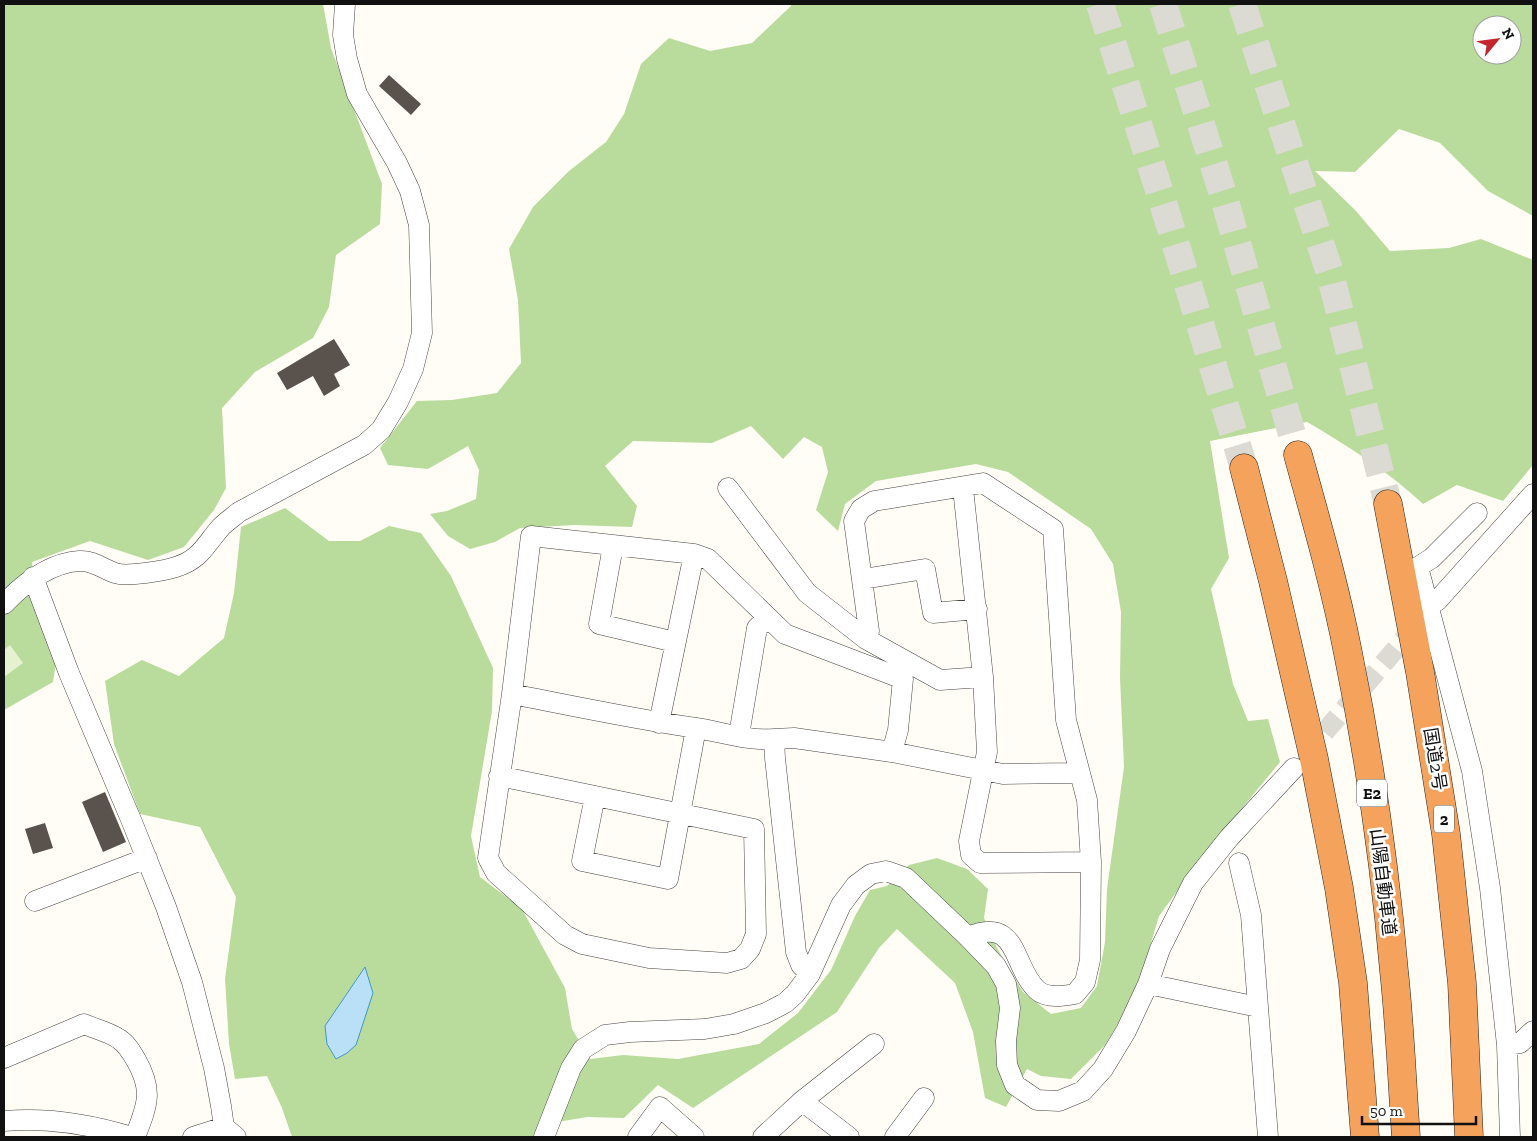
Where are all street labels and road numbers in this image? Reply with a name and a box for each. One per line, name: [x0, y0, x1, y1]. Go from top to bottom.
street label: 国道2号: [1419, 726, 1451, 792]
road number: E2: [1357, 780, 1387, 806]
road number: 2: [1434, 806, 1454, 832]
street label: 山陽自動車道: [1366, 827, 1400, 937]

